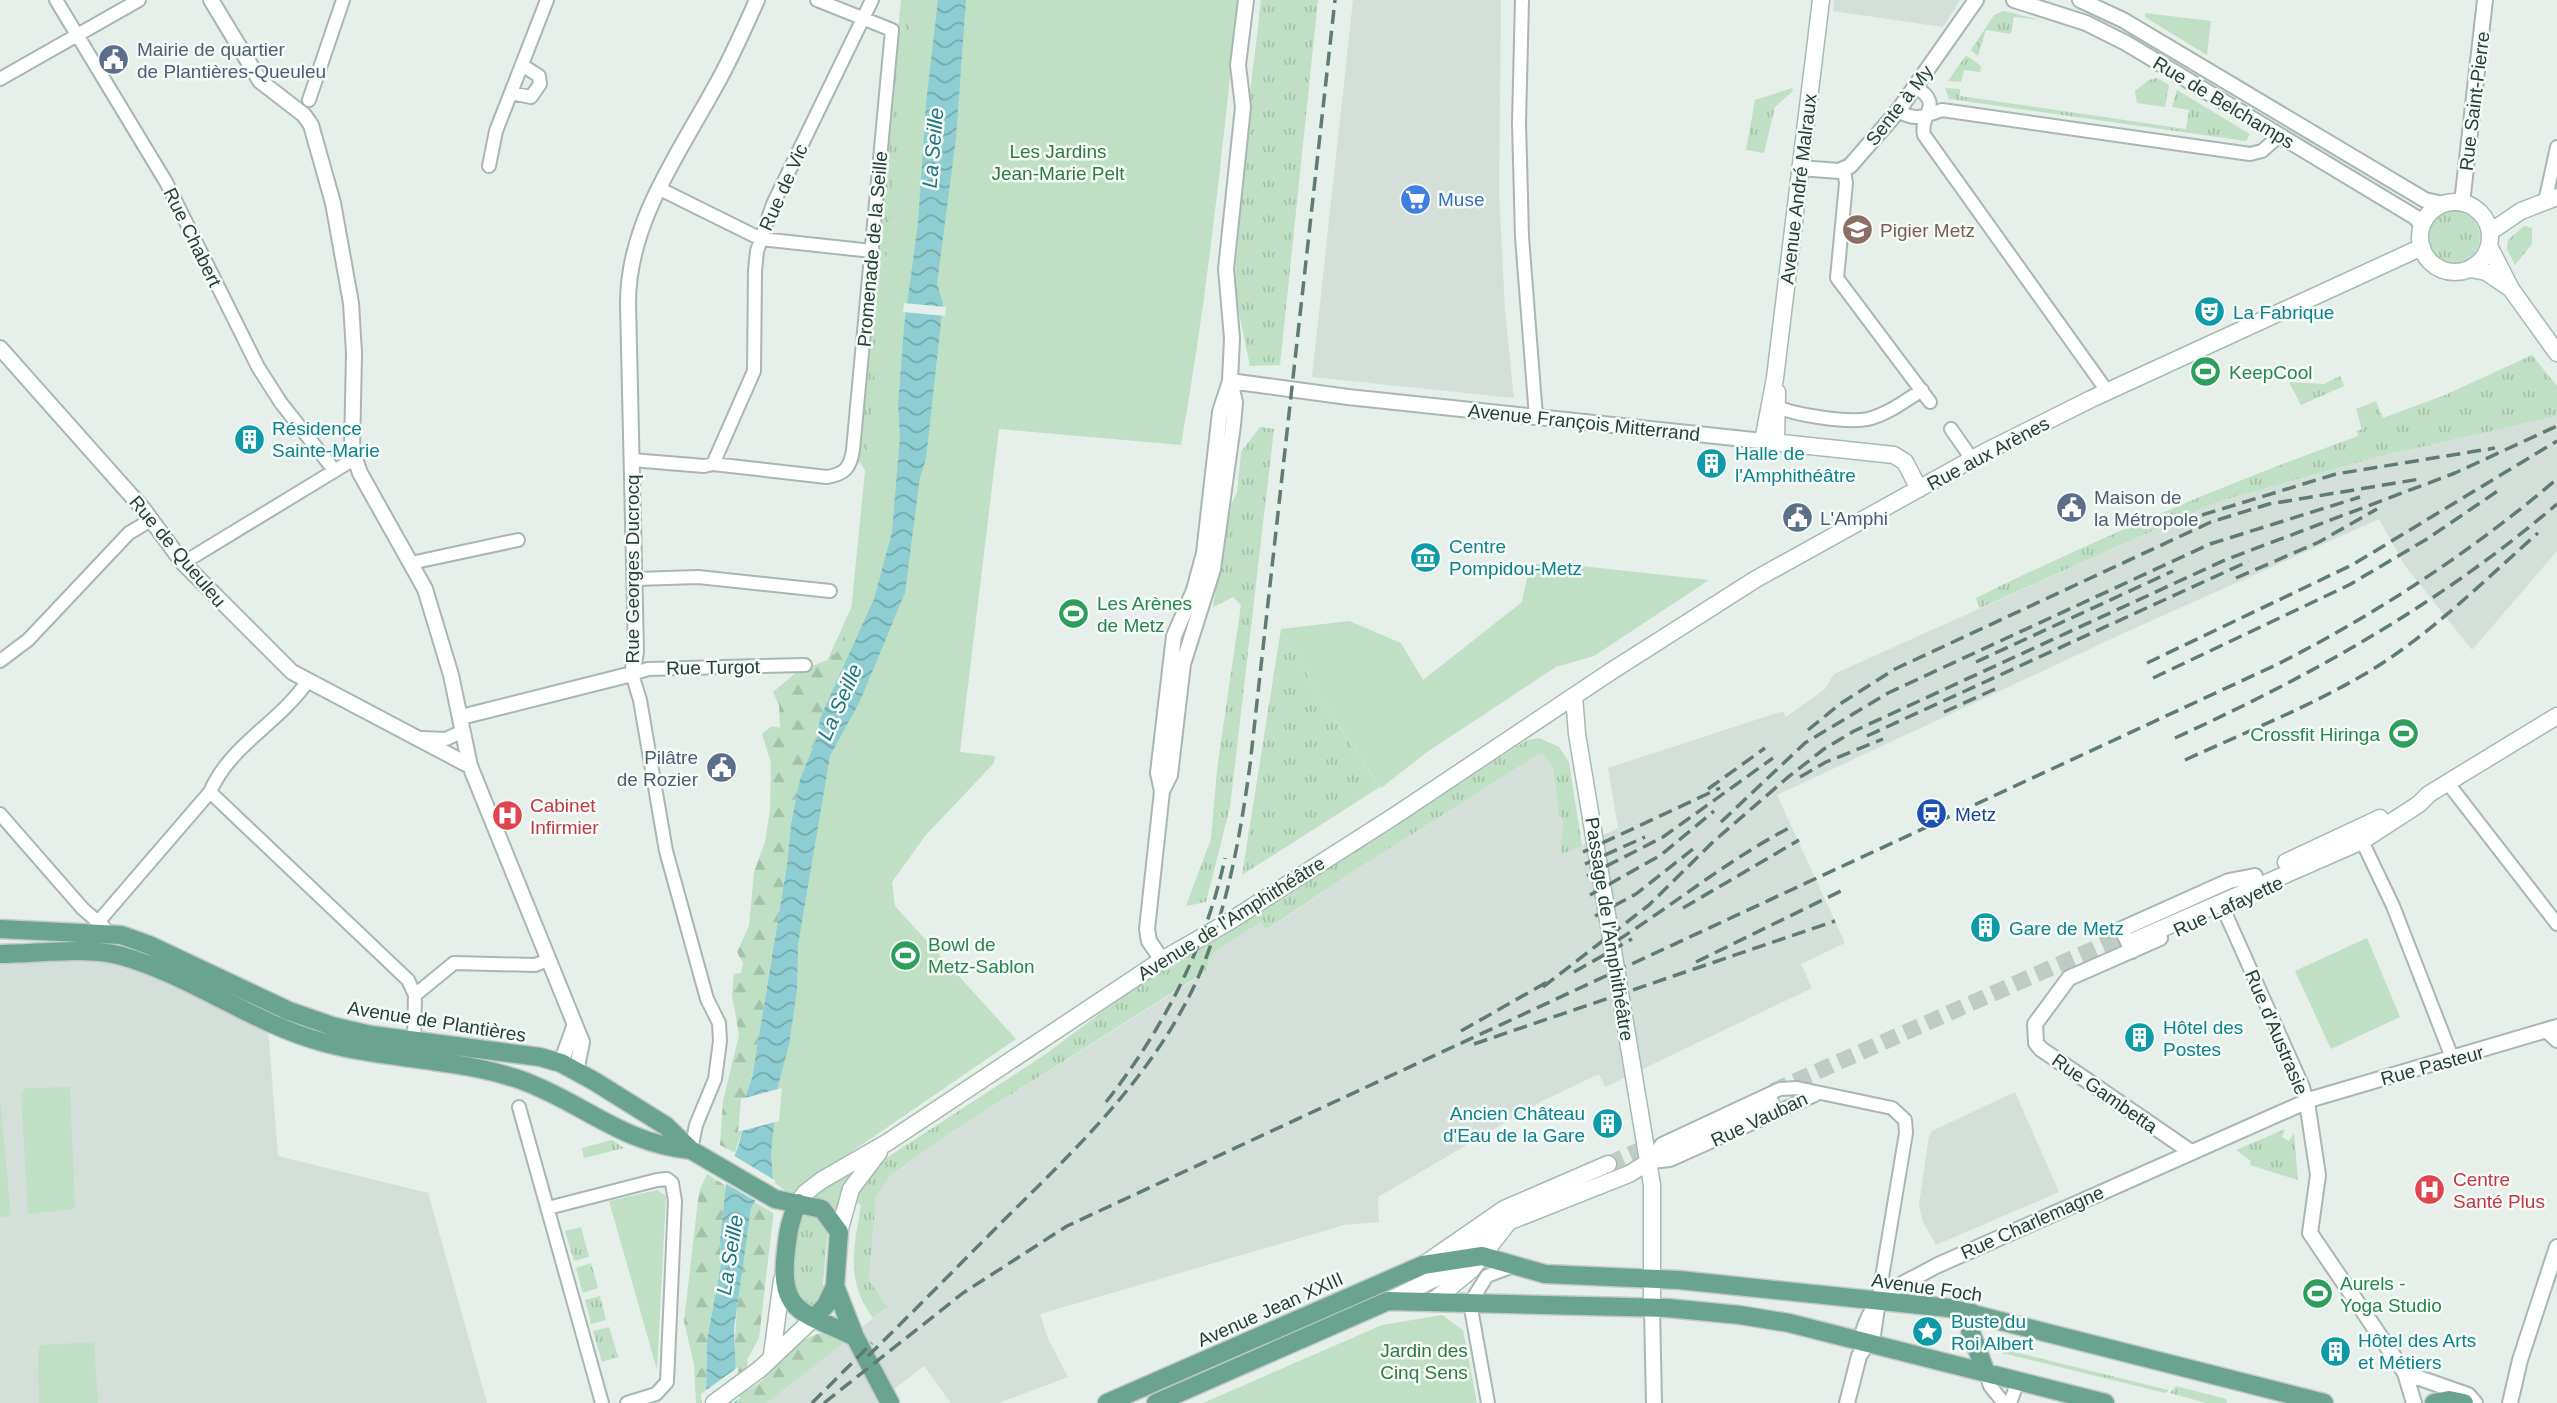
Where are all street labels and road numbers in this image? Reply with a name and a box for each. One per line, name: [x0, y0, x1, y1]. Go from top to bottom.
street label: Rue Saint-Pierre: [2456, 30, 2493, 172]
street label: Rue de Belchamps: [2150, 52, 2298, 153]
street label: Sente à My: [1862, 61, 1938, 150]
street label: Avenue André Malraux: [1776, 92, 1821, 286]
street label: Rue de Vic: [755, 141, 812, 234]
street label: Promenade de la Seille: [853, 150, 892, 348]
street label: Rue Chabert: [159, 184, 226, 291]
street label: Avenue François Mitterrand: [1467, 400, 1701, 445]
street label: Rue aux Arènes: [1924, 412, 2053, 494]
street label: Rue Georges Ducrocq: [622, 474, 643, 664]
street label: Rue de Queuleu: [125, 492, 230, 611]
street label: Rue Turgot: [666, 656, 761, 679]
street label: Passage de l'Amphithéâtre: [1581, 816, 1638, 1043]
street label: Avenue de l'Amphithéâtre: [1134, 852, 1329, 985]
street label: Rue Lafayette: [2170, 872, 2286, 941]
street label: Rue d'Austrasie: [2241, 967, 2312, 1098]
street label: Avenue de Plantières: [346, 997, 528, 1046]
street label: Rue Pasteur: [2378, 1042, 2486, 1089]
street label: Rue Gambetta: [2048, 1049, 2162, 1138]
street label: Rue Vauban: [1708, 1088, 1811, 1151]
street label: Rue Charlemagne: [1957, 1182, 2107, 1263]
street label: Avenue Jean XXIII: [1194, 1268, 1346, 1351]
street label: Avenue Foch: [1870, 1269, 1984, 1306]

